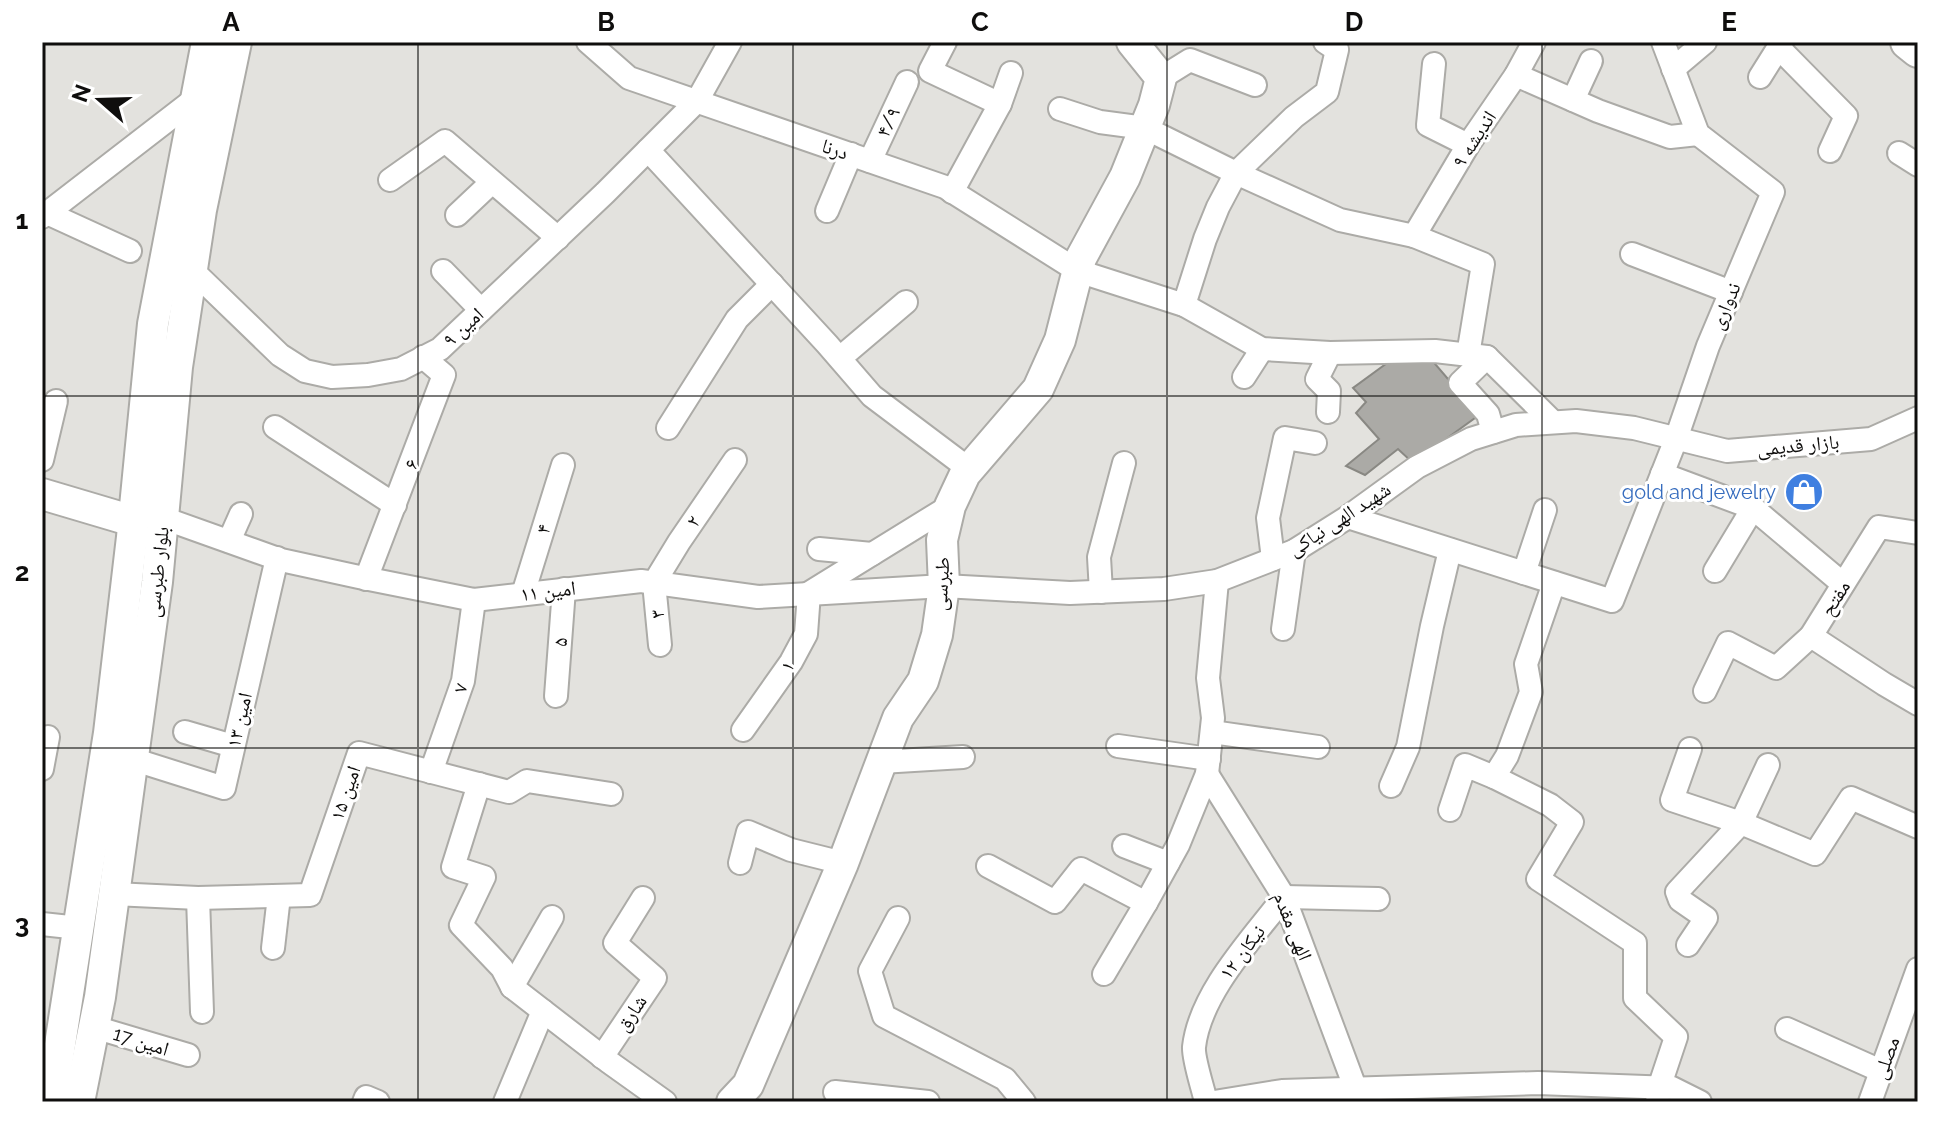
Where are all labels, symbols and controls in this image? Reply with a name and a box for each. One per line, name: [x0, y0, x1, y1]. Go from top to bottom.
text: A: [222, 7, 240, 37]
text: B: [597, 7, 615, 37]
text: C: [971, 7, 989, 37]
text: D: [1345, 7, 1363, 37]
text: E: [1721, 7, 1737, 37]
north arrow: [60, 60, 140, 140]
text: N: [66, 81, 96, 105]
street label: ۴/۹: [871, 103, 905, 141]
street label: اندیشه ۹: [1447, 106, 1501, 172]
street label: درنا: [819, 133, 851, 165]
text: 1: [16, 205, 29, 235]
street label: ندواری: [1704, 279, 1746, 333]
street label: امین ۹: [438, 302, 488, 352]
street label: بازار قدیمی: [1756, 429, 1840, 461]
street label: ۶: [398, 456, 424, 472]
shop icon: gold and jewelry: [1783, 471, 1825, 513]
street label: شهید الهی نیاکی: [1283, 477, 1395, 561]
place label: gold and jewelry: [1622, 480, 1776, 504]
street label: ۲: [681, 511, 705, 531]
street label: ۴: [530, 521, 556, 537]
street label: بلوار طبرسی: [140, 525, 174, 619]
street label: طبرسی: [928, 556, 954, 612]
text: 2: [15, 557, 29, 587]
street label: امین ۱۱: [519, 576, 577, 606]
street label: مفتح: [1815, 576, 1856, 621]
street label: ۳: [645, 608, 669, 620]
street label: ۵: [548, 637, 572, 647]
street label: ۱: [774, 656, 800, 676]
street label: ۷: [447, 680, 473, 696]
street label: امین ۱۳: [221, 690, 257, 750]
street label: امین ۱۵: [325, 763, 365, 823]
street label: الهی مقدم: [1267, 888, 1318, 964]
text: 3: [15, 909, 29, 939]
street label: نیکان ۱۲: [1214, 920, 1270, 984]
street label: شارق: [610, 990, 652, 1036]
street label: امین 17: [110, 1021, 172, 1061]
street label: مصلی: [1867, 1034, 1905, 1082]

